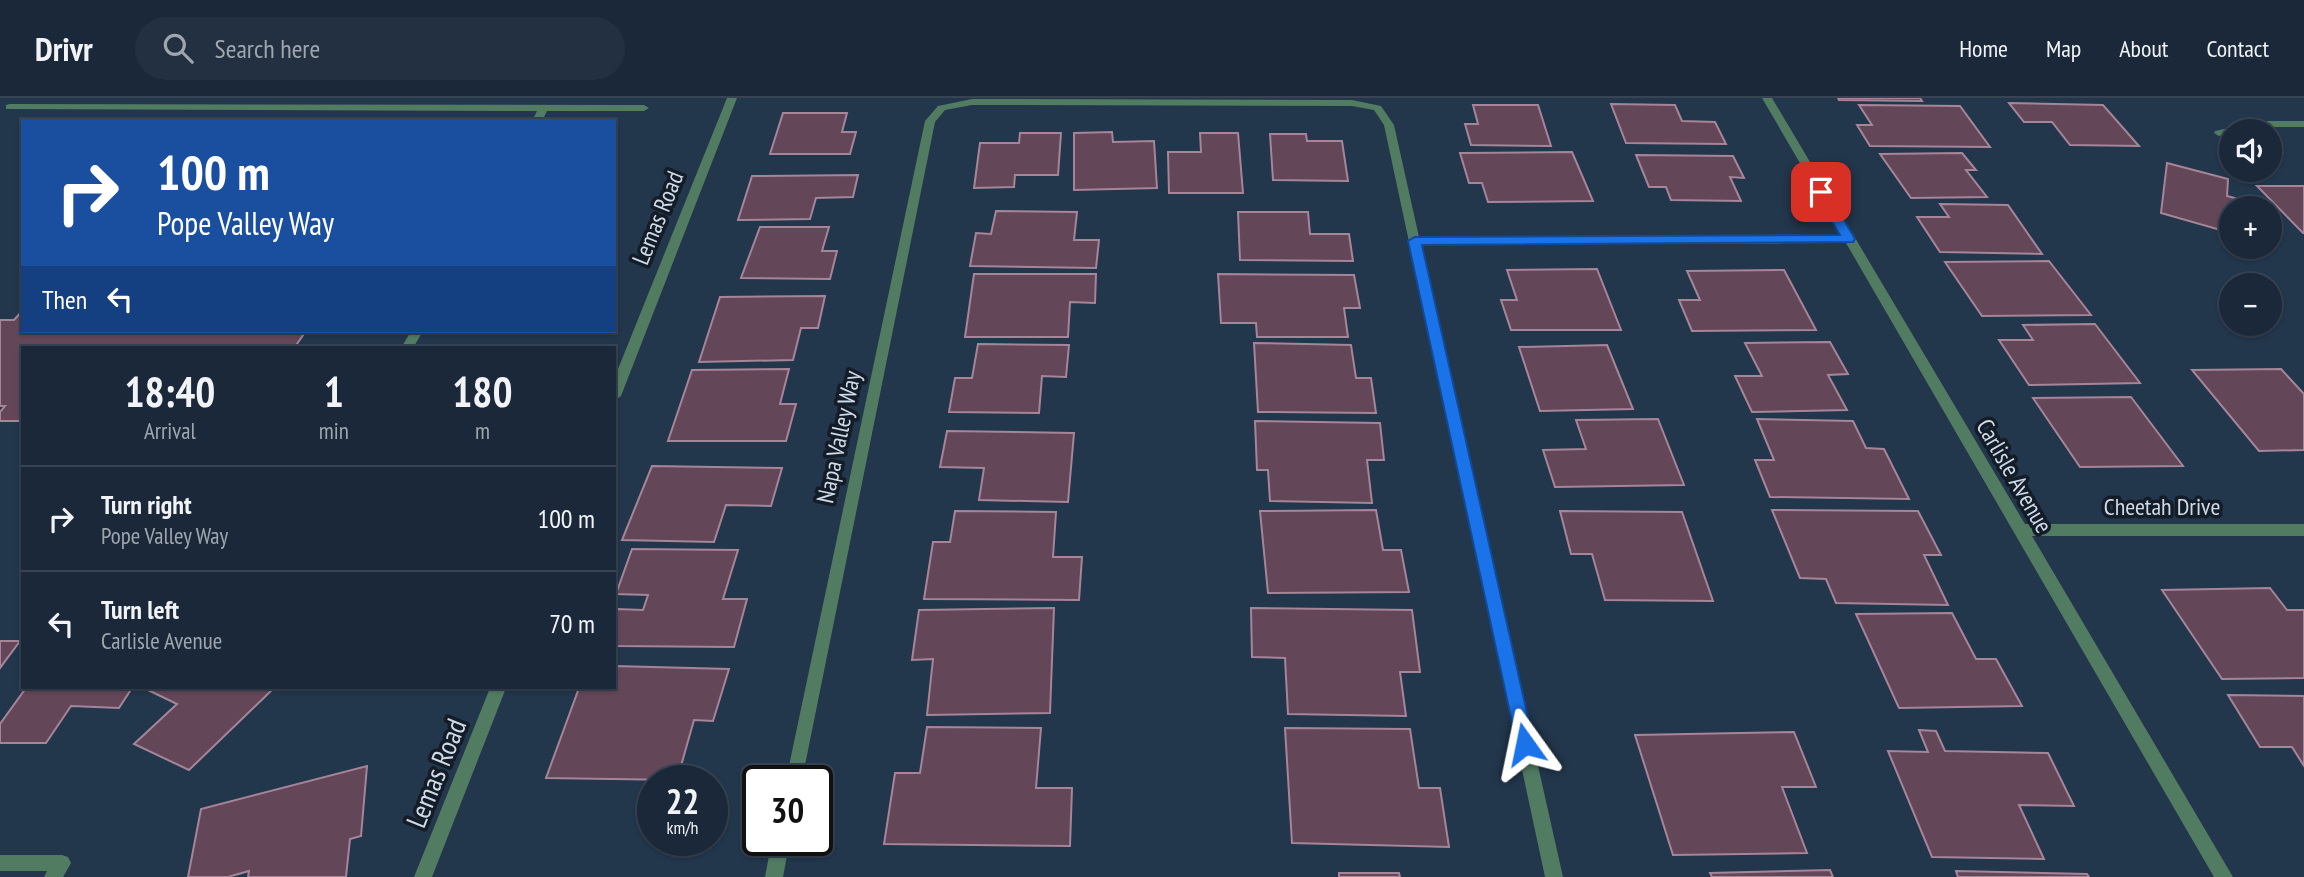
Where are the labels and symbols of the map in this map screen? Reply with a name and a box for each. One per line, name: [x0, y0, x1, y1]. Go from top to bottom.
pin: [1791, 162, 1851, 222]
street label: Lemas Road: [625, 166, 690, 269]
street label: Napa Valley Way: [809, 368, 868, 506]
street label: Carlisle Avenue: [1969, 413, 2059, 538]
street label: Cheetah Drive: [2104, 491, 2220, 522]
position arrow: [1488, 707, 1562, 781]
street label: Lemas Road: [397, 713, 474, 833]
speed limit sign: 30: [742, 765, 833, 856]

